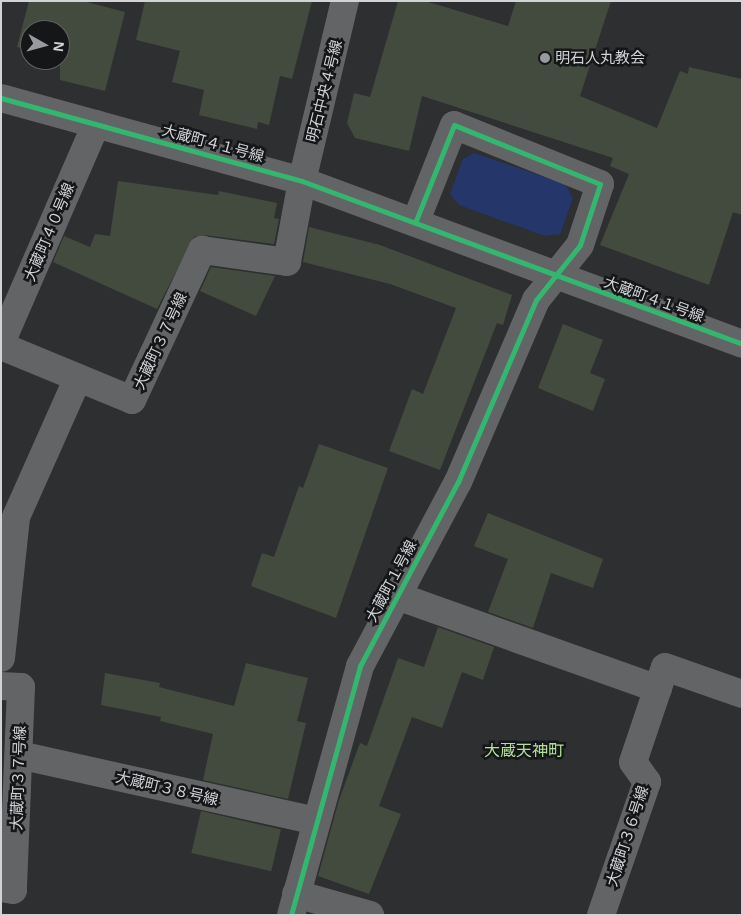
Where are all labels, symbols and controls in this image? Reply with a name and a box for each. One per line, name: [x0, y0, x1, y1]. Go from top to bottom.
north arrow: [20, 20, 70, 70]
street label: 明石中央４号線: [303, 38, 345, 144]
text: N: [50, 41, 67, 53]
place label: 明石人丸教会: [555, 49, 645, 67]
marker: 明石人丸教会: [539, 52, 551, 64]
street label: 大蔵町４１号線: [160, 121, 266, 165]
street label: 大蔵町４０号線: [20, 180, 78, 284]
street label: 大蔵町４１号線: [602, 273, 706, 325]
street label: 大蔵町３７号線: [130, 290, 190, 392]
street label: 大蔵町１号線: [362, 537, 420, 625]
street label: 大蔵町３７号線: [7, 725, 29, 831]
district label: 大蔵天神町: [484, 741, 564, 761]
street label: 大蔵町３８号線: [114, 767, 220, 809]
street label: 大蔵町３６号線: [602, 783, 652, 889]

